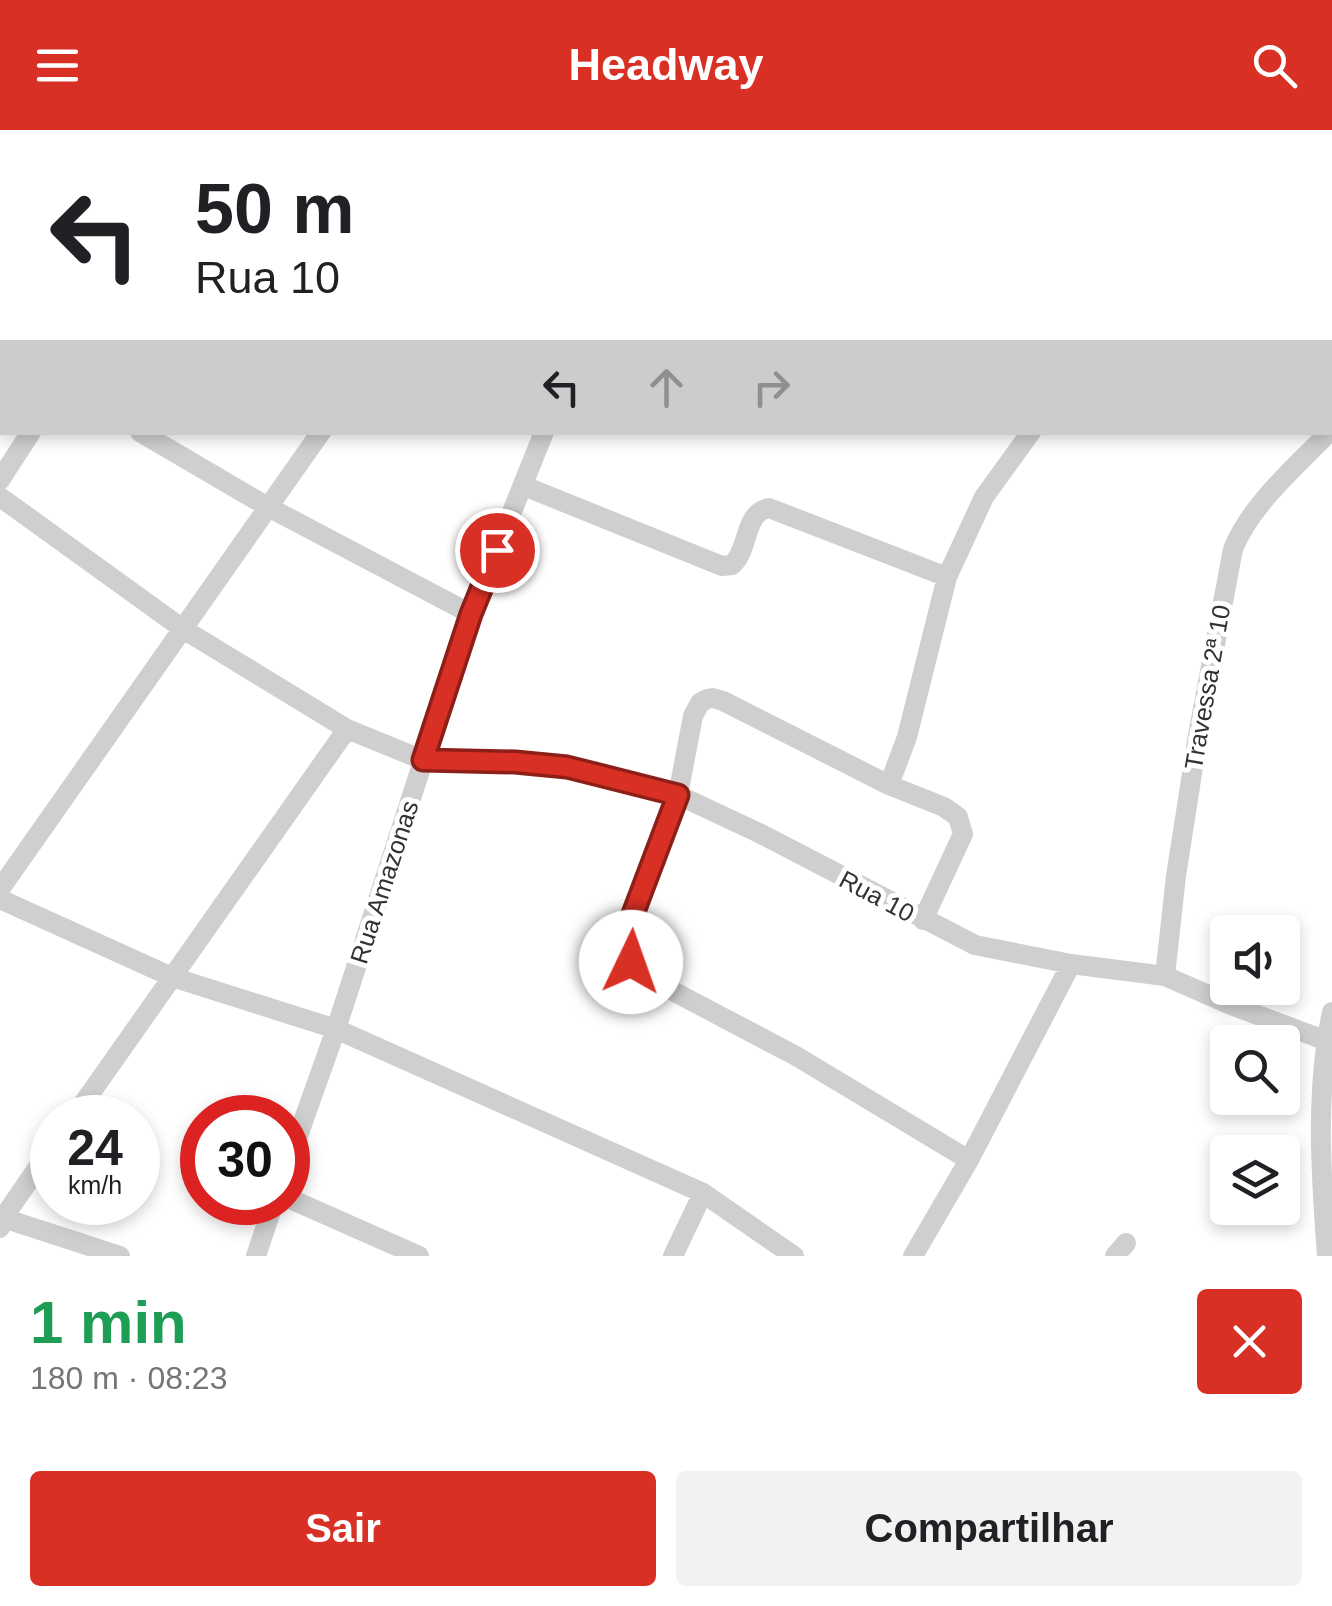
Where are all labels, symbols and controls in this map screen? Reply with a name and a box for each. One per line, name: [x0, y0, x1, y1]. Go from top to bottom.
icon: menu: [30, 38, 85, 93]
icon: search: [1247, 38, 1302, 93]
text: Headway: [568, 39, 764, 90]
icon: left: [30, 170, 160, 300]
text: 50 m: [195, 170, 355, 248]
text: Rua 10: [195, 252, 340, 303]
icon: left: [534, 360, 589, 415]
icon: ahead: [639, 360, 694, 415]
icon: right: [744, 360, 799, 415]
pin: [455, 508, 540, 593]
icon: arrive: [470, 523, 525, 578]
street label: Travessa 2ª 10: [1179, 602, 1235, 772]
street label: Rua Amazonas: [344, 797, 424, 967]
street label: Rua 10: [835, 865, 919, 927]
position arrow: [579, 910, 683, 1014]
map controls: [1210, 915, 1300, 1225]
button: sound: [1210, 915, 1300, 1005]
button: search: [1210, 1025, 1300, 1115]
speed limit sign: 30: [180, 1095, 310, 1225]
text: 24: [67, 1120, 123, 1176]
button: layers: [1210, 1135, 1300, 1225]
text: km/h: [68, 1171, 122, 1199]
text: 1 min: [30, 1289, 187, 1356]
button: close: [1197, 1289, 1302, 1394]
text: 180 m · 08:23: [30, 1360, 227, 1396]
button: Sair: [30, 1471, 656, 1586]
button: Compartilhar: [676, 1471, 1302, 1586]

